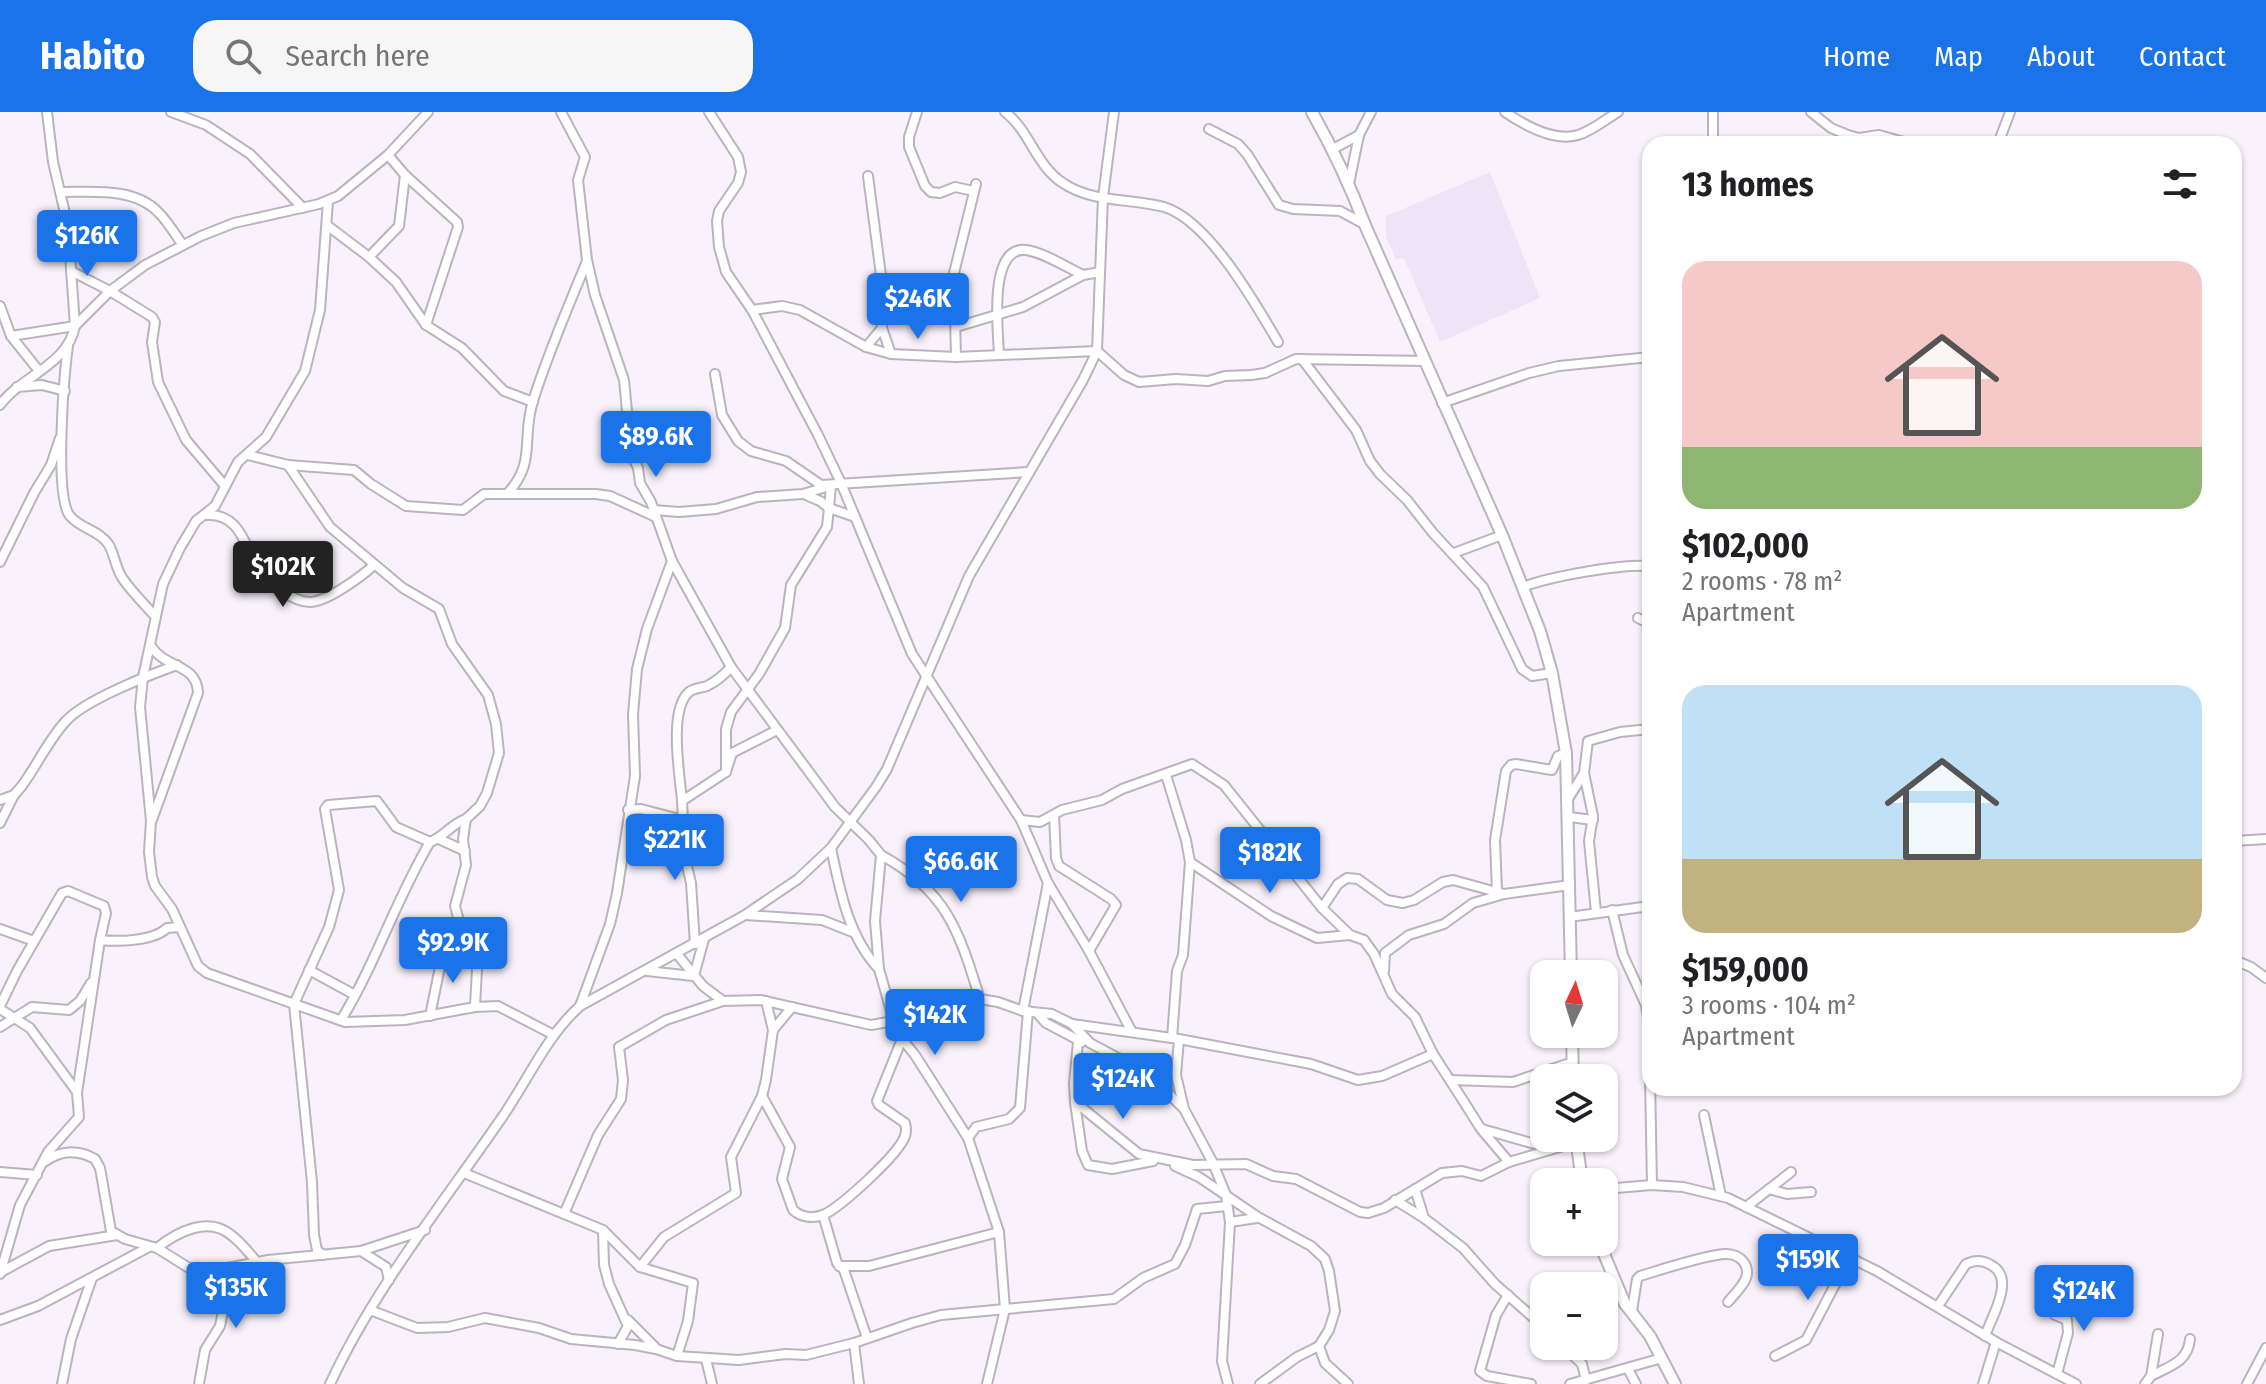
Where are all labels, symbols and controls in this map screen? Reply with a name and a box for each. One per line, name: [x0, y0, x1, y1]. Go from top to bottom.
search box: [193, 20, 753, 92]
text: Habito: [40, 33, 145, 79]
icon: search: [221, 34, 265, 78]
text: Search here: [285, 38, 430, 74]
text: Home: [1823, 40, 1890, 73]
text: Map: [1934, 40, 1983, 73]
text: About: [2027, 40, 2095, 73]
text: Contact: [2139, 40, 2226, 73]
icon: filters: [2158, 162, 2202, 206]
text: 13 homes: [1682, 164, 1814, 205]
pin: $126K: [31, 210, 143, 278]
text: $126K: [55, 220, 119, 251]
pin: $246K: [862, 273, 974, 341]
text: $246K: [885, 283, 951, 314]
icon: home: [1870, 313, 2014, 457]
pin: $89.6K: [591, 411, 721, 479]
text: $89.6K: [619, 421, 693, 452]
text: $102,000: [1682, 525, 1809, 566]
pin: $102K: [227, 541, 339, 609]
text: $102K: [251, 551, 315, 582]
text: 2 rooms · 78 m²: [1682, 566, 1843, 597]
text: Apartment: [1682, 597, 1795, 628]
icon: home: [1870, 737, 2014, 881]
pin: $221K: [619, 814, 731, 882]
text: $221K: [644, 824, 706, 855]
pin: $182K: [1214, 827, 1326, 895]
pin: $66.6K: [896, 836, 1026, 904]
text: $182K: [1238, 837, 1302, 868]
text: $66.6K: [924, 846, 998, 877]
pin: $92.9K: [388, 917, 518, 985]
text: $92.9K: [417, 927, 489, 958]
text: $159,000: [1682, 949, 1809, 990]
north arrow: [1530, 960, 1618, 1048]
map controls: [1530, 960, 1618, 1360]
pin: $142K: [879, 989, 991, 1057]
text: 3 rooms · 104 m²: [1682, 990, 1856, 1021]
text: $142K: [903, 999, 967, 1030]
text: Apartment: [1682, 1021, 1795, 1052]
pin: $124K: [1067, 1053, 1179, 1121]
text: $124K: [1092, 1063, 1155, 1094]
button: layers: [1530, 1064, 1618, 1152]
button: +: [1530, 1168, 1618, 1256]
pin: $159K: [1752, 1234, 1864, 1302]
text: $159K: [1776, 1244, 1840, 1275]
pin: $135K: [180, 1262, 292, 1330]
pin: $124K: [2028, 1265, 2140, 1333]
text: $135K: [204, 1272, 268, 1303]
button: −: [1530, 1272, 1618, 1360]
text: $124K: [2053, 1275, 2116, 1306]

